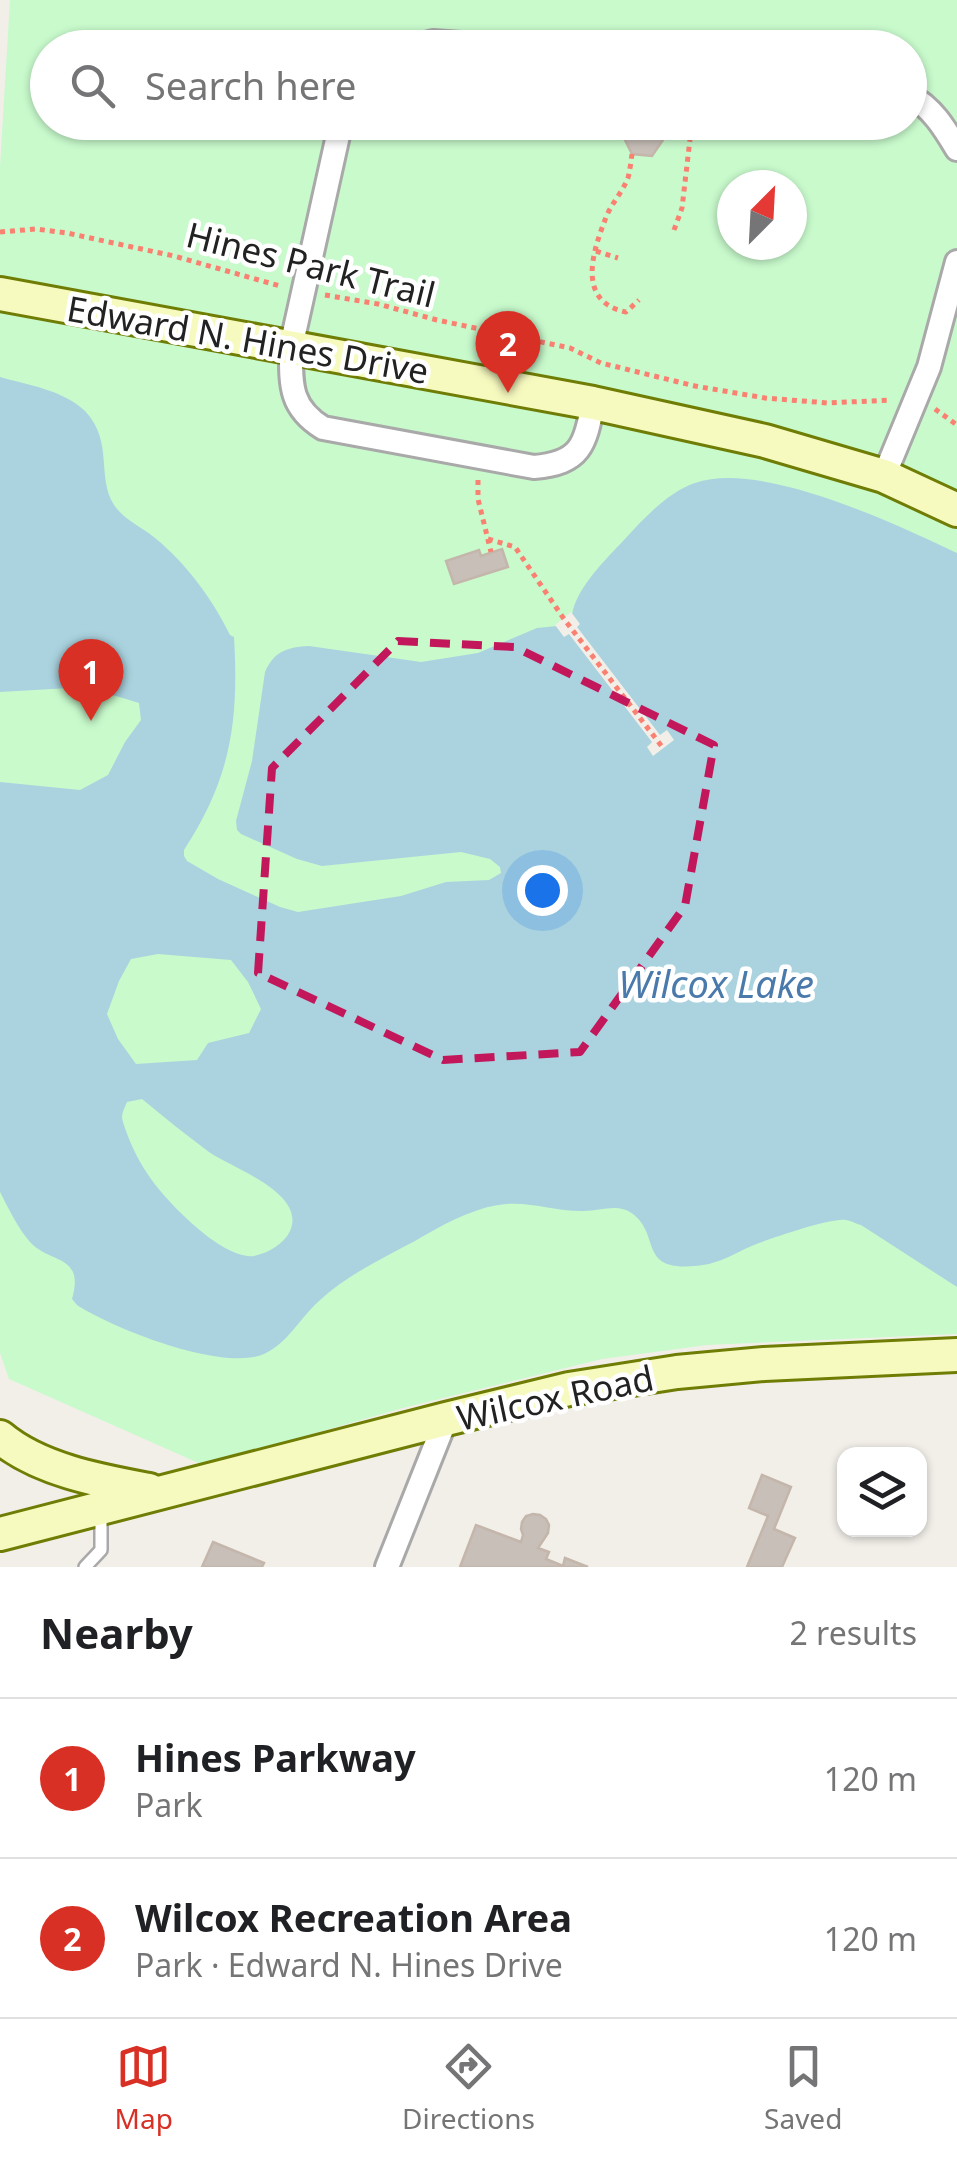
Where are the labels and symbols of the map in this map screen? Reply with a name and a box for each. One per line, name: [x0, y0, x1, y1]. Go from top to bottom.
north arrow: [717, 170, 807, 260]
street label: Hines Park Trail: [182, 210, 440, 318]
street label: Edward N. Hines Drive: [64, 284, 432, 394]
pin: 2: [476, 310, 540, 393]
pin: 1: [58, 638, 124, 721]
your location: [517, 865, 568, 916]
water label: Wilcox Lake: [618, 957, 814, 1009]
street label: Wilcox Road: [452, 1353, 658, 1441]

